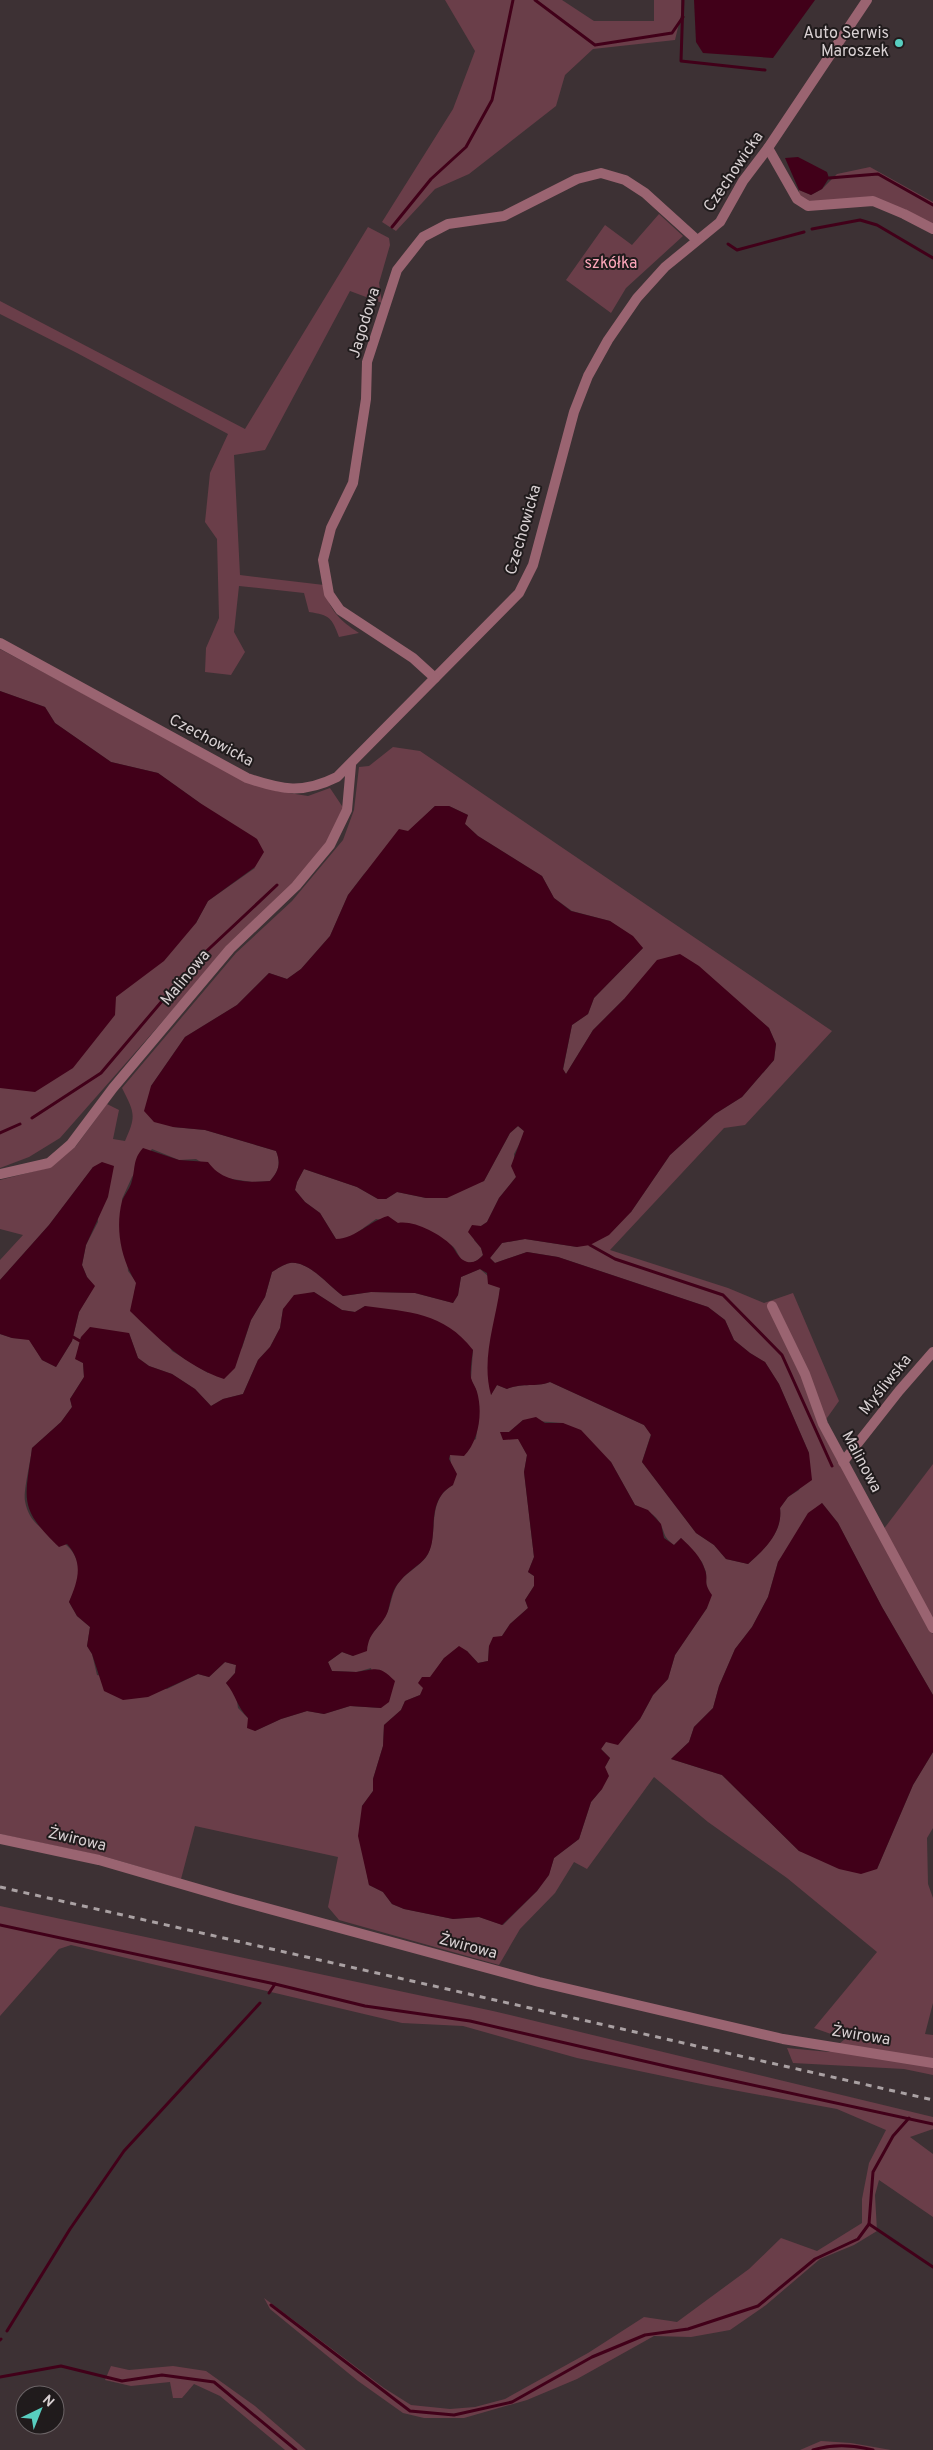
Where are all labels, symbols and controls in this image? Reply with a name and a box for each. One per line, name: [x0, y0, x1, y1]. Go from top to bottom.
place label: Auto Serwis Maroszek: [803, 24, 889, 62]
marker: Auto Serwis Maroszek: [893, 37, 905, 49]
street label: Czechowicka: [700, 128, 768, 216]
park label: szkółka: [584, 254, 638, 274]
street label: Jagodowa: [345, 285, 385, 361]
street label: Czechowicka: [502, 483, 546, 577]
street label: Czechowicka: [165, 710, 257, 772]
street label: Malinowa: [157, 946, 215, 1010]
street label: Myśliwska: [855, 1351, 917, 1419]
street label: Malinowa: [836, 1428, 886, 1496]
street label: Żwirowa: [46, 1823, 108, 1856]
street label: Żwirowa: [437, 1929, 500, 1964]
street label: Żwirowa: [830, 2020, 892, 2051]
north arrow: [15, 2385, 65, 2435]
text: N: [38, 2392, 57, 2411]

